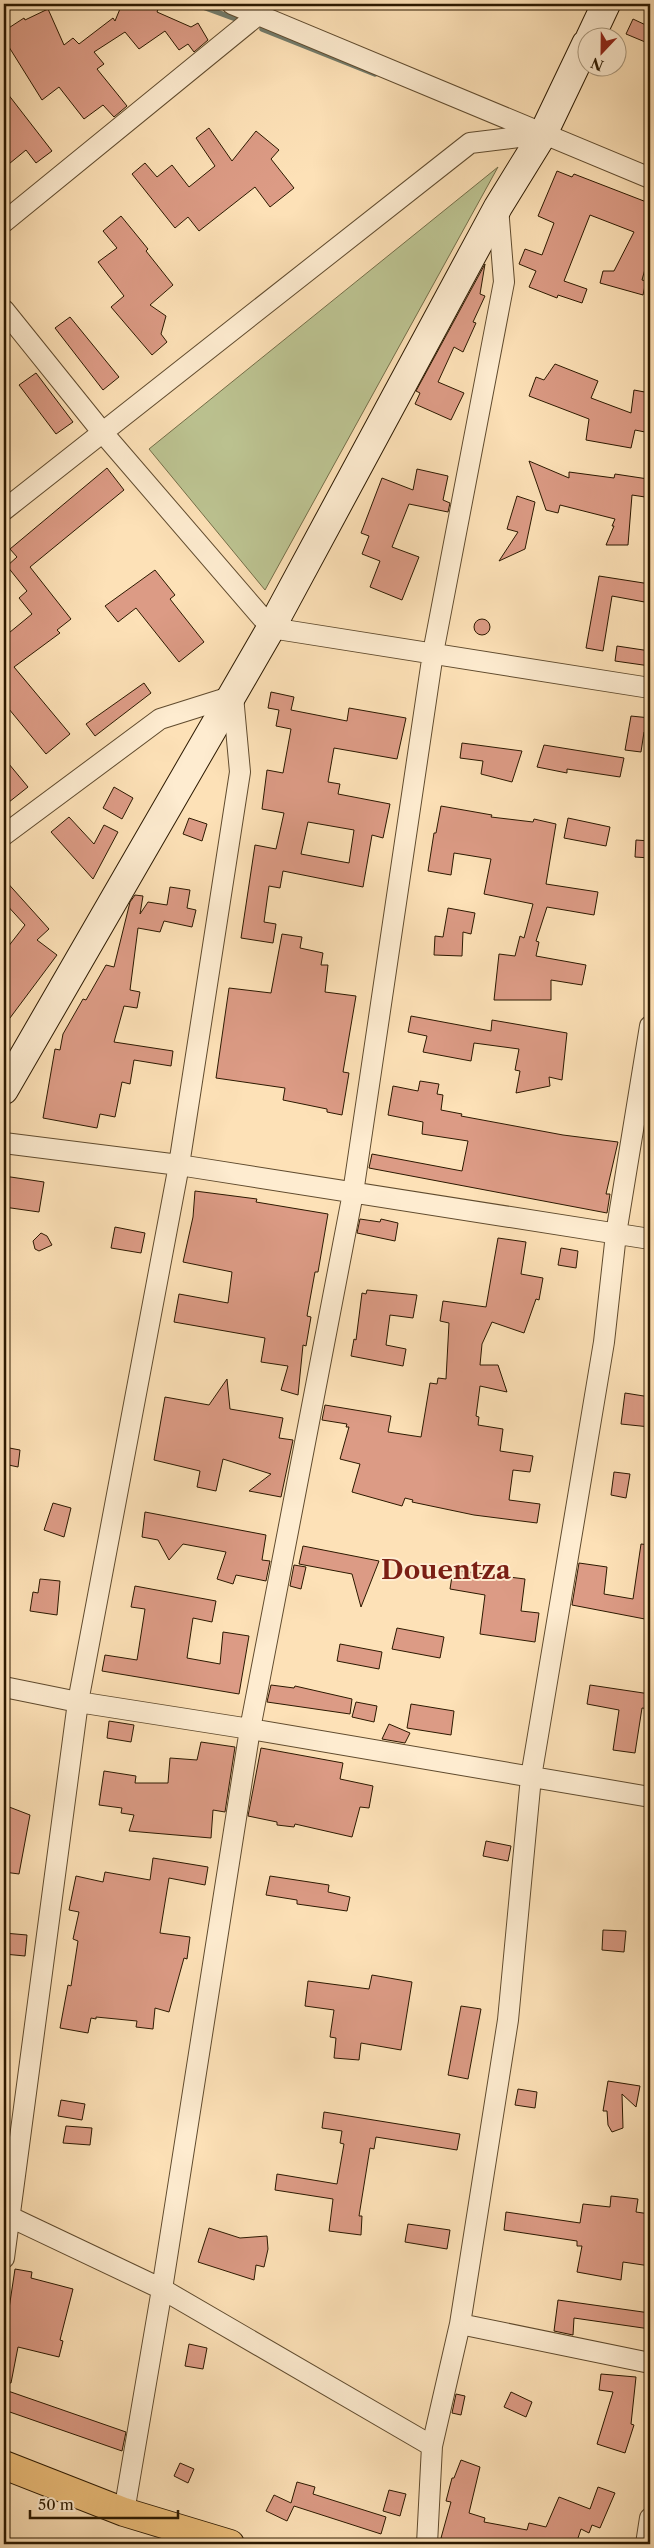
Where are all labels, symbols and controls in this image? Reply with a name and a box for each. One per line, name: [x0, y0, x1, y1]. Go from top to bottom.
north arrow: [576, 28, 626, 78]
text: N: [588, 53, 606, 75]
district label: Douentza: [381, 1554, 512, 1586]
scale bar: [30, 2488, 178, 2520]
text: 50 m: [38, 2495, 74, 2514]

